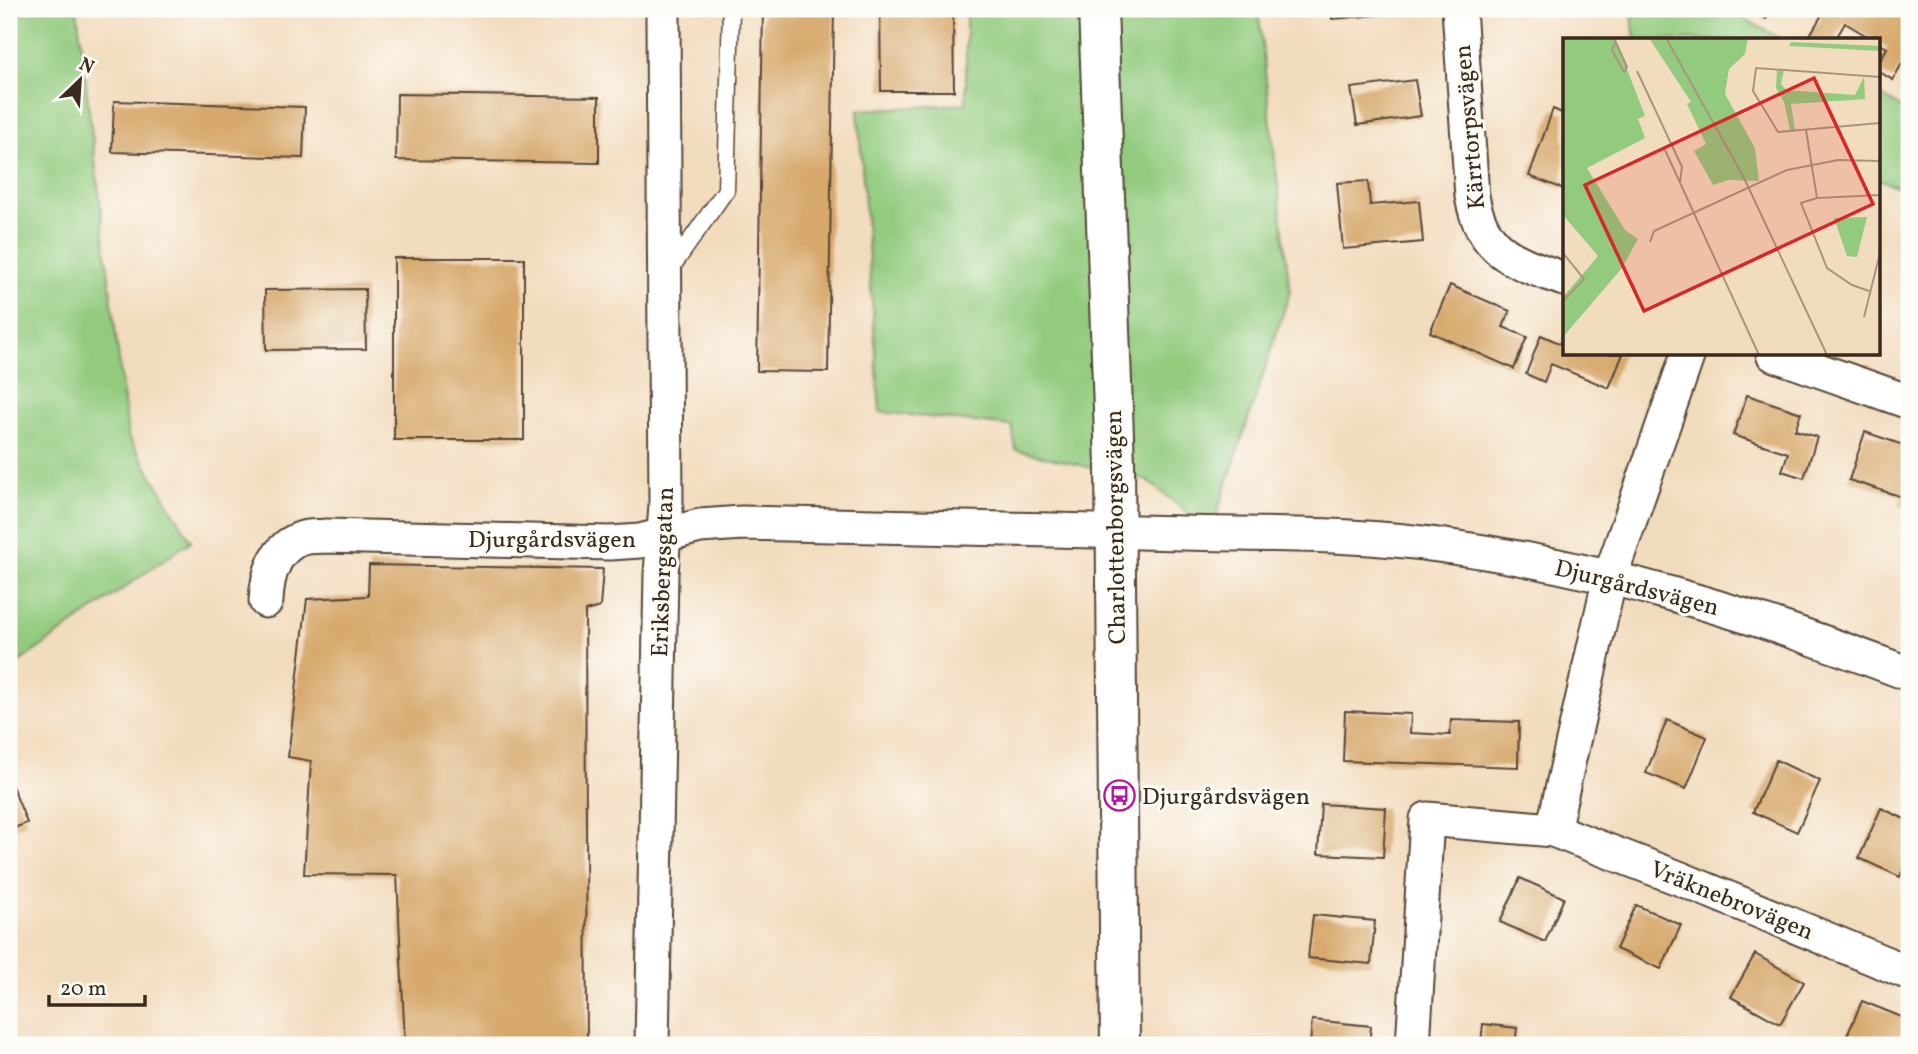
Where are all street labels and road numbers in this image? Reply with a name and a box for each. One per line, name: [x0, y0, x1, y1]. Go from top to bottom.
street label: Kärrtorpsvägen: [1447, 43, 1495, 211]
street label: Charlottenborgsvägen: [1098, 409, 1136, 645]
street label: Eriksbergsgatan: [644, 486, 684, 658]
street label: Djurgårdsvägen: [468, 524, 636, 558]
street label: Djurgårdsvägen: [1551, 552, 1722, 626]
street label: Vräknebrovägen: [1644, 854, 1818, 950]

